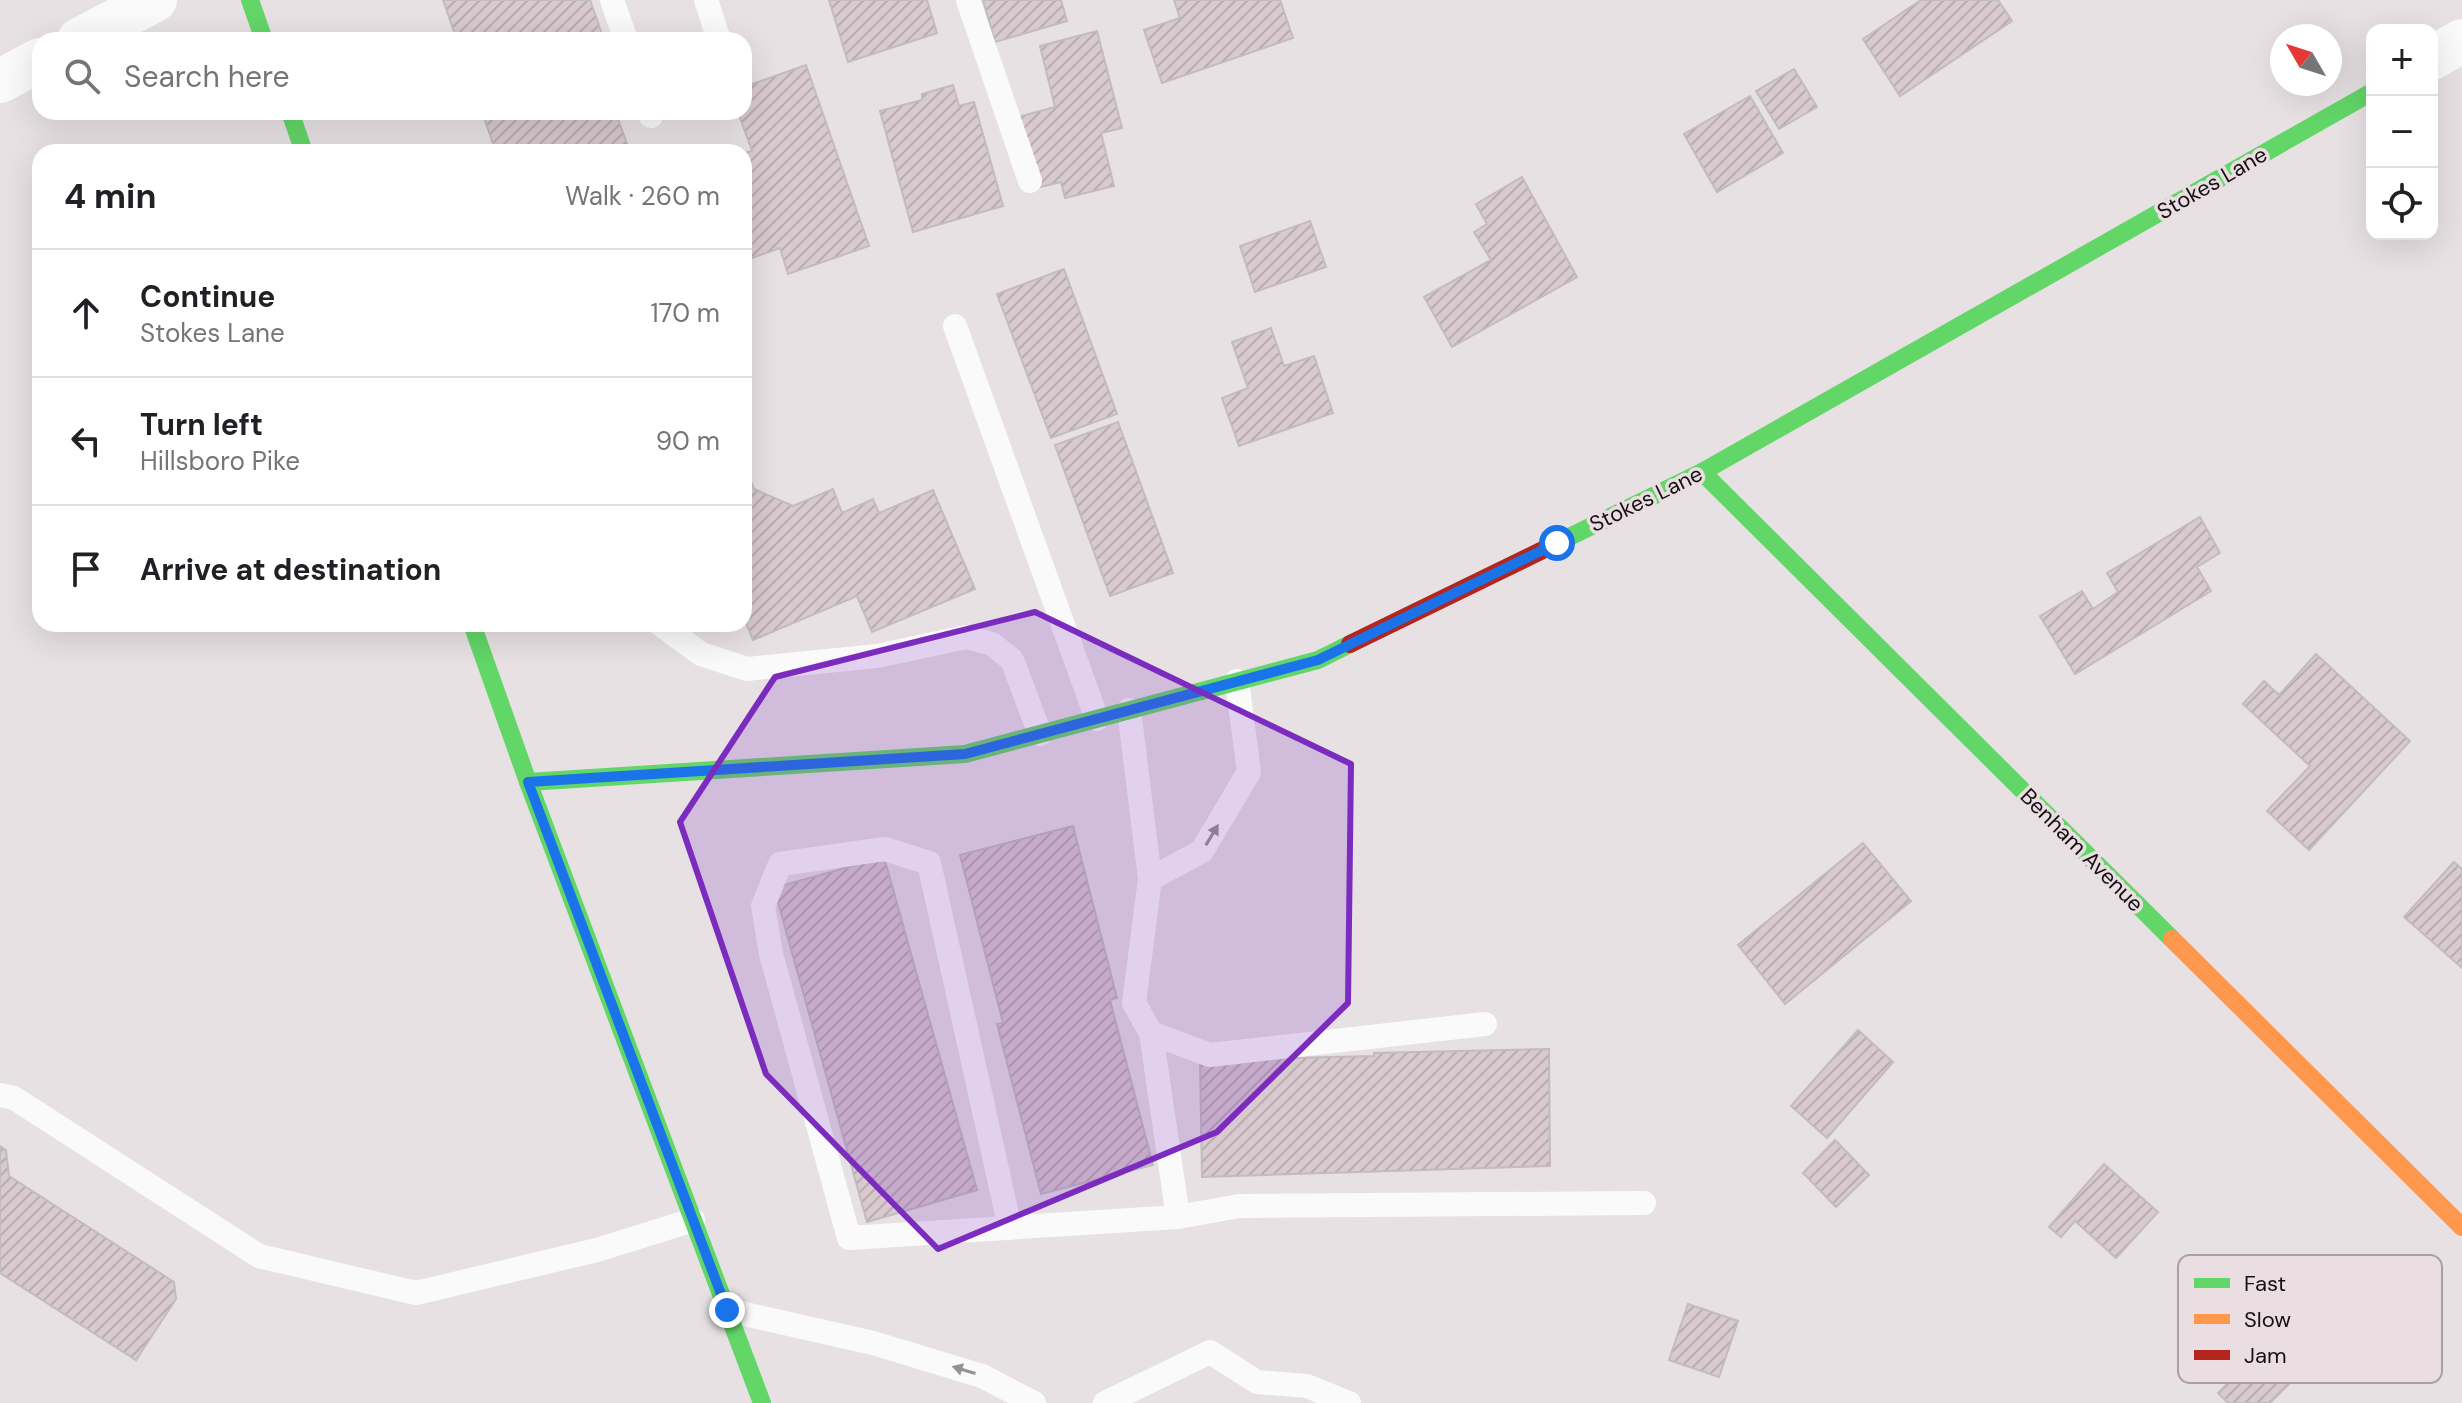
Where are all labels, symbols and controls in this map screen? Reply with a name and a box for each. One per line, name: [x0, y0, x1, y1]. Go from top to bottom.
north arrow: [2270, 24, 2342, 96]
map controls: [2366, 24, 2438, 240]
button: +: [2366, 24, 2438, 96]
search box: [32, 32, 752, 120]
icon: search: [60, 54, 104, 98]
text: Search here: [124, 57, 290, 96]
button: −: [2366, 96, 2438, 168]
street label: Stokes Lane: [2152, 140, 2272, 226]
button: locate: [2366, 168, 2438, 240]
text: 4 min: [64, 174, 156, 219]
text: Walk · 260 m: [565, 179, 720, 213]
text: Continue: [140, 277, 275, 316]
icon: ahead: [64, 291, 108, 335]
text: 170 m: [651, 296, 720, 330]
text: Stokes Lane: [140, 316, 285, 350]
text: Turn left: [140, 405, 263, 444]
icon: left: [64, 419, 108, 463]
text: 90 m: [656, 424, 720, 458]
text: Hillsboro Pike: [140, 444, 300, 478]
street label: Stokes Lane: [1585, 459, 1707, 539]
route start: [1539, 525, 1575, 561]
icon: arrive: [64, 547, 108, 591]
text: Arrive at destination: [140, 550, 441, 589]
street label: Benham Avenue: [2014, 782, 2150, 918]
one-way arrow: [1205, 824, 1219, 846]
legend: [2178, 1255, 2442, 1383]
text: Fast: [2244, 1269, 2286, 1298]
route end: [709, 1292, 745, 1328]
text: Slow: [2244, 1305, 2291, 1334]
text: Jam: [2244, 1341, 2287, 1370]
one-way arrow: [951, 1363, 975, 1376]

